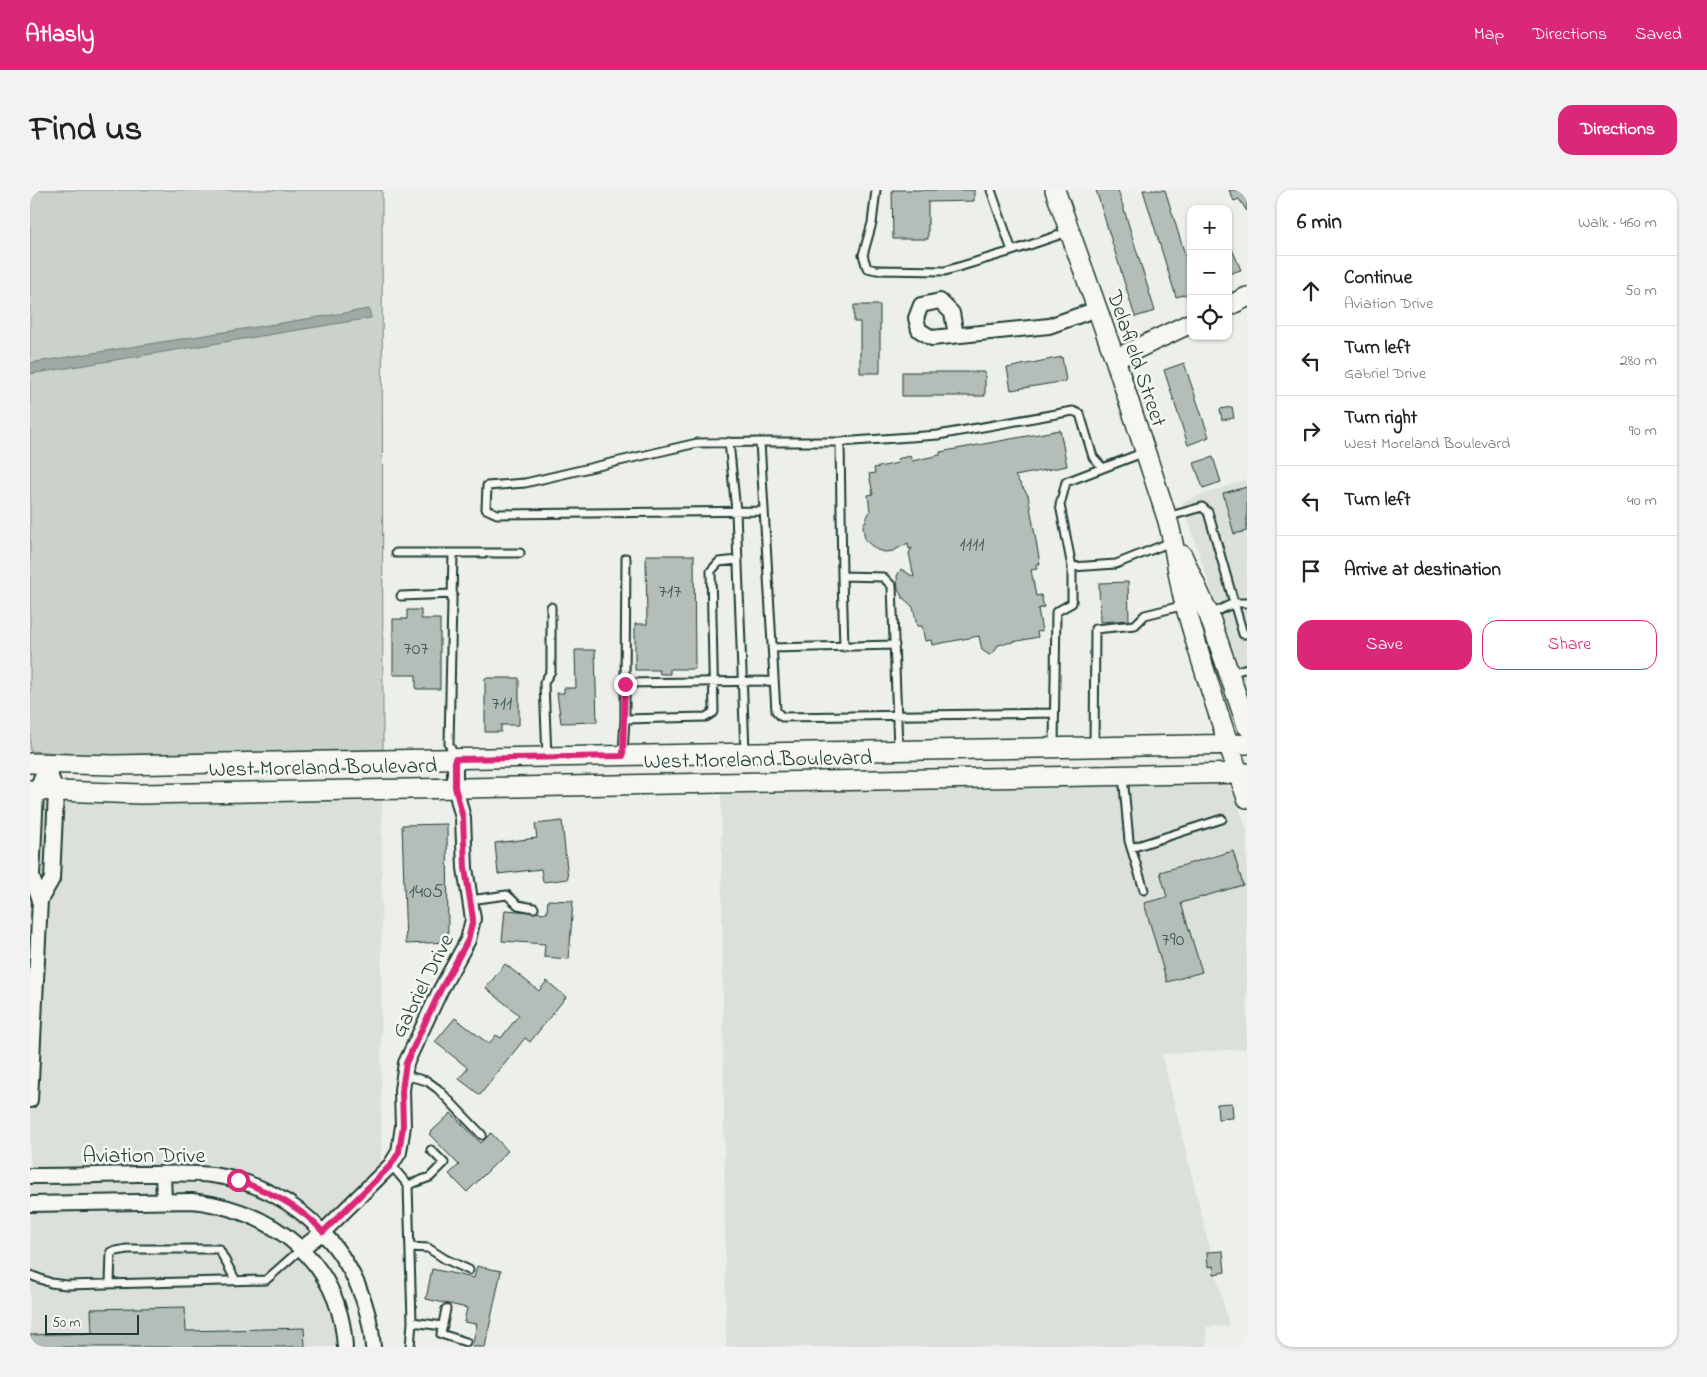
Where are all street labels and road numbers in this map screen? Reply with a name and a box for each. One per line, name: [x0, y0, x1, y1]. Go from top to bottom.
street label: Delafield Street: [1096, 285, 1174, 432]
street label: West Moreland Boulevard: [643, 743, 873, 779]
street label: West Moreland Boulevard: [208, 751, 438, 787]
street label: Gabriel Drive: [384, 929, 464, 1044]
street label: Aviation Drive: [83, 1141, 206, 1173]

